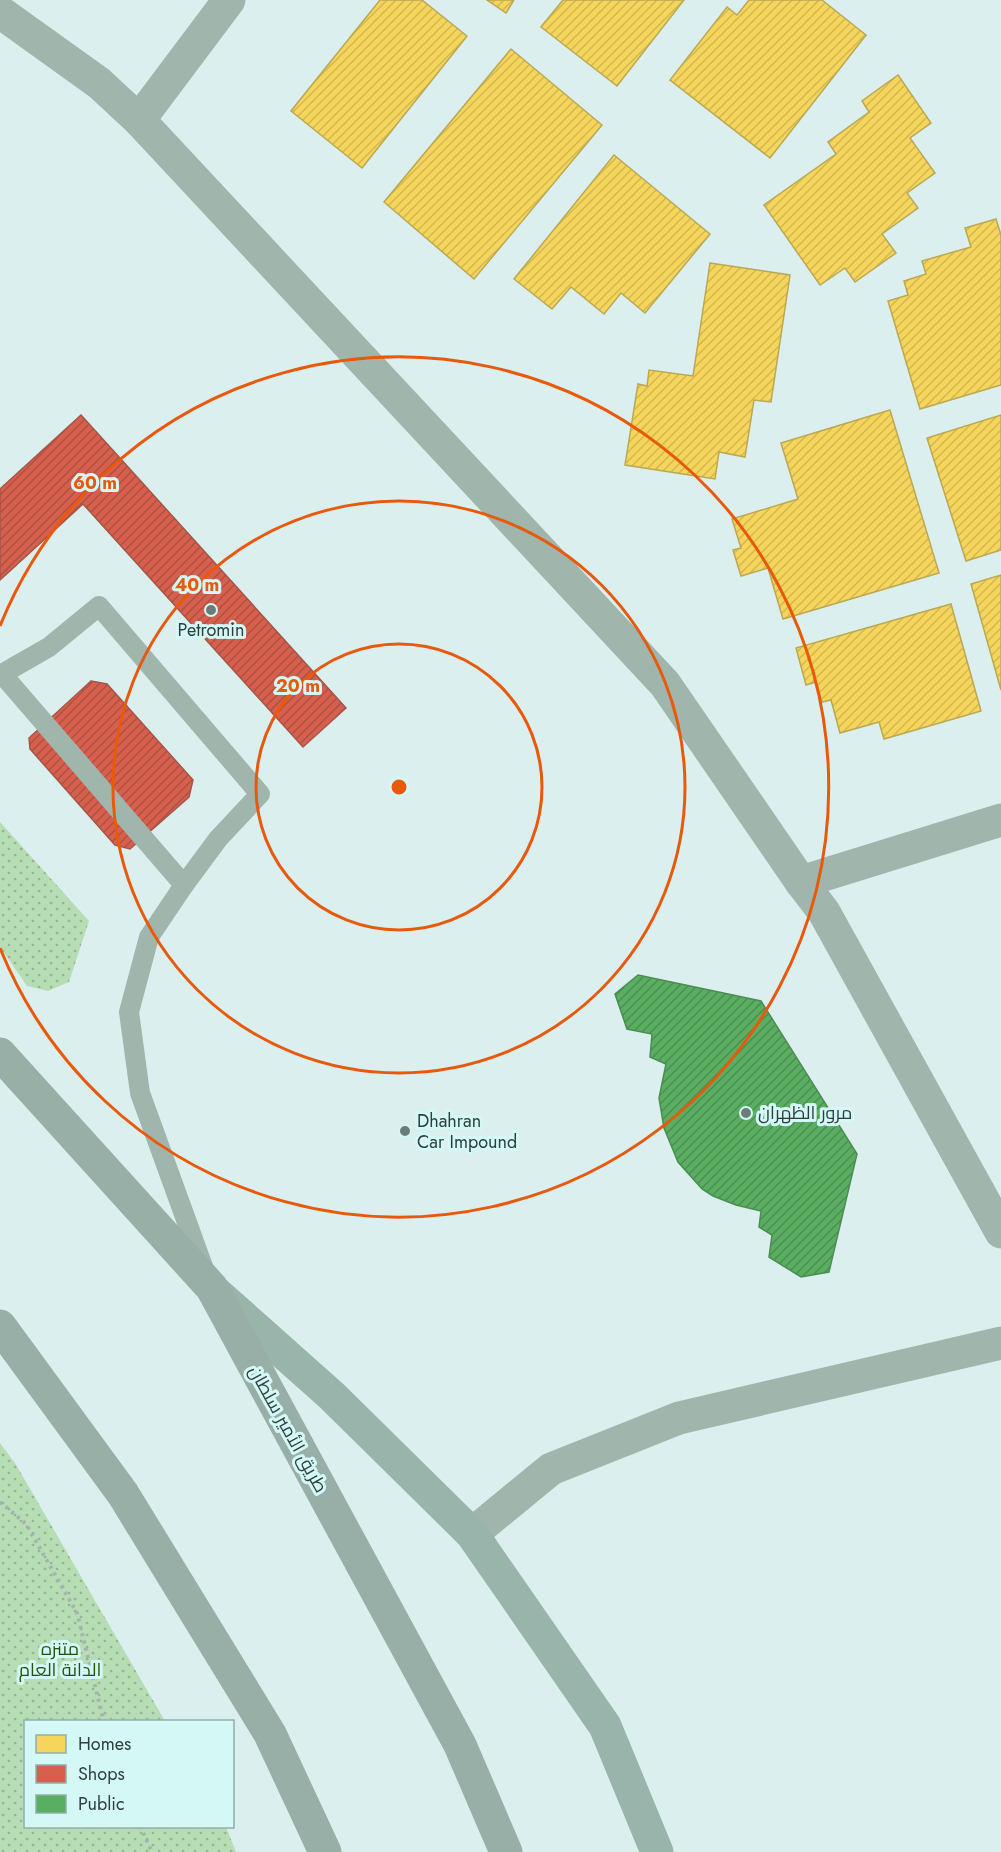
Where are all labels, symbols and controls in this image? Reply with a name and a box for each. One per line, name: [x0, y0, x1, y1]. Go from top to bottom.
text: 60 m: [73, 470, 117, 496]
text: 40 m: [175, 572, 219, 598]
marker: Petromin: [204, 603, 218, 617]
place label: Petromin: [178, 617, 244, 643]
text: 20 m: [276, 673, 320, 699]
centre of rings: [389, 777, 409, 797]
place label: مرور الظهران: [758, 1100, 852, 1126]
marker: مرور الظهران: [739, 1106, 753, 1120]
place label: Dhahran Car Impound: [417, 1108, 517, 1155]
marker: Dhahran Car Impound: [398, 1124, 412, 1138]
street label: طريق الأمير سلطان: [242, 1361, 334, 1497]
park label: متنزه الدانة العام: [19, 1636, 101, 1683]
legend: [24, 1720, 234, 1828]
text: Homes: [78, 1731, 131, 1757]
text: Shops: [78, 1761, 125, 1787]
text: Public: [78, 1791, 125, 1817]

